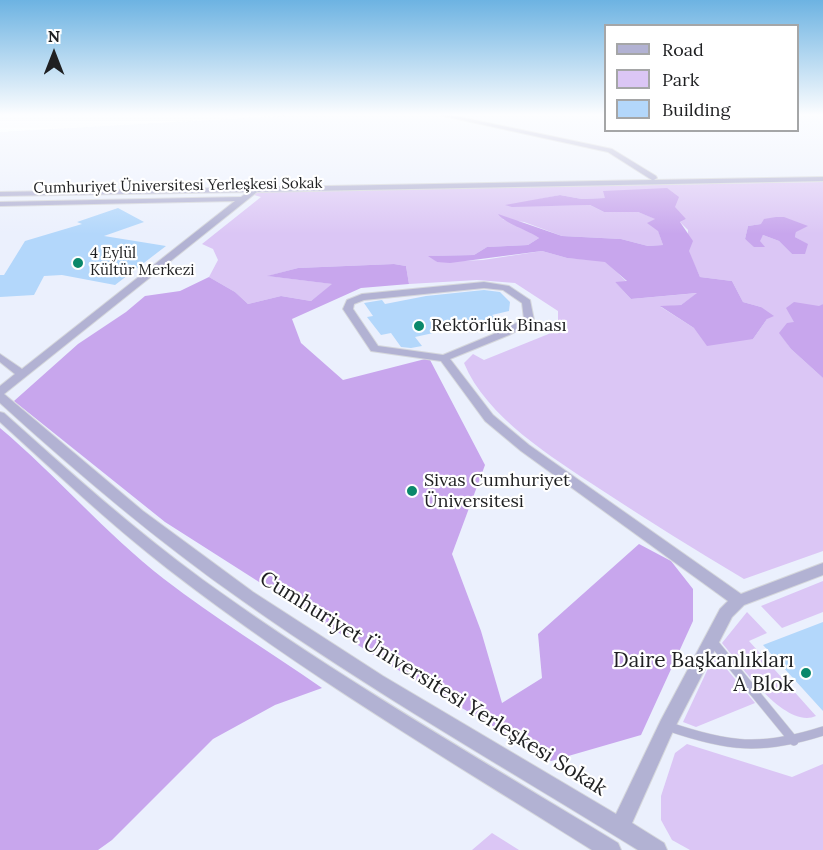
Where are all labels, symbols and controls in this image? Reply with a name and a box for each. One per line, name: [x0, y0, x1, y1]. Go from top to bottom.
north arrow: [24, 24, 84, 84]
legend: [604, 24, 799, 132]
text: N: [48, 26, 60, 46]
text: Road: [662, 38, 704, 61]
text: Park: [662, 68, 699, 91]
text: Building: [662, 98, 730, 121]
street label: Cumhuriyet Üniversitesi Yerleşkesi Sokak: [33, 174, 323, 198]
place label: 4 Eylül Kültür Merkezi: [90, 245, 195, 280]
marker: 4 Eylül Kültür Merkezi: [71, 256, 85, 270]
place label: Rektörlük Binası: [431, 315, 567, 337]
marker: Rektörlük Binası: [412, 319, 426, 333]
place label: Sivas Cumhuriyet Üniversitesi: [424, 470, 570, 512]
marker: Sivas Cumhuriyet Üniversitesi: [405, 484, 419, 498]
street label: Cumhuriyet Üniversitesi Yerleşkesi Sokak: [255, 566, 611, 802]
place label: Daire Başkanlıkları A Blok: [613, 648, 794, 698]
marker: Daire Başkanlıkları A Blok: [799, 666, 813, 680]

